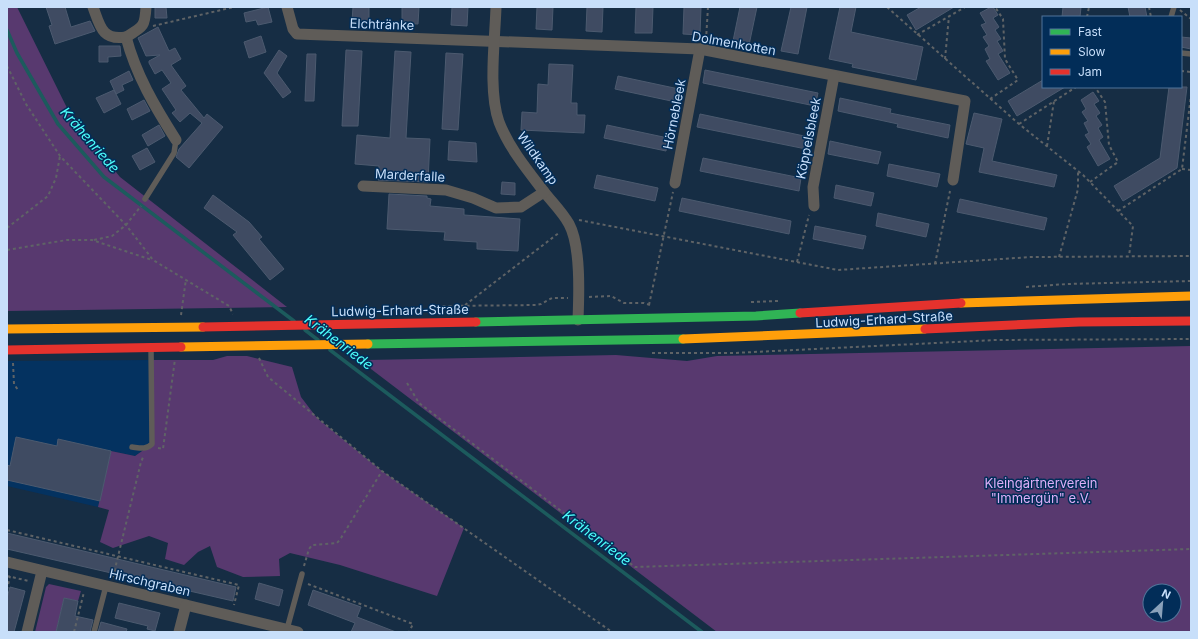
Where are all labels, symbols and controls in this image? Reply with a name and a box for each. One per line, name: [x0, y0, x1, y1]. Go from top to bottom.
street label: Elchtränke: [349, 15, 415, 33]
legend: [1042, 16, 1182, 88]
text: Fast: [1078, 24, 1102, 39]
street label: Dolmenkotten: [691, 28, 777, 58]
text: Slow: [1078, 44, 1106, 59]
text: Jam: [1078, 64, 1102, 79]
street label: Hörnebleek: [659, 78, 689, 150]
street label: Köppelsbleek: [792, 96, 824, 180]
water label: Krähenriede: [57, 103, 124, 176]
street label: Wildkamp: [514, 128, 562, 188]
street label: Marderfalle: [375, 165, 445, 185]
street label: Ludwig-Erhard-Straße: [331, 301, 469, 319]
street label: Ludwig-Erhard-Straße: [815, 307, 953, 331]
water label: Krähenriede: [302, 310, 377, 373]
park label: Kleingärtnerverein "Immergün" e.V.: [985, 475, 1098, 506]
water label: Krähenriede: [560, 506, 635, 569]
street label: Hirschgraben: [108, 565, 192, 599]
north arrow: [1142, 583, 1182, 623]
text: N: [1160, 586, 1173, 602]

